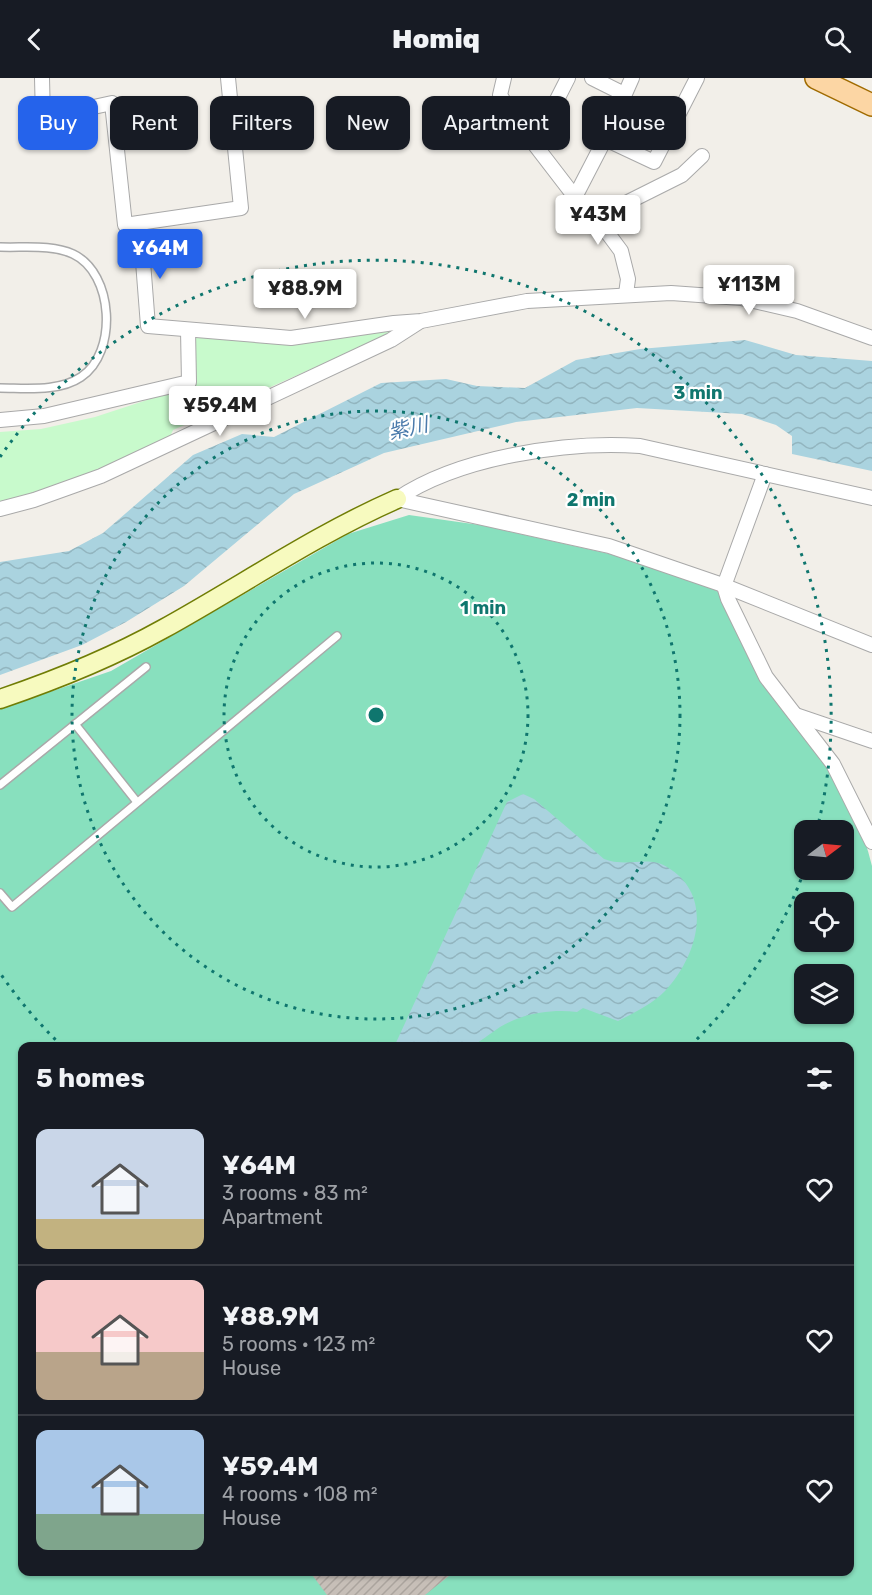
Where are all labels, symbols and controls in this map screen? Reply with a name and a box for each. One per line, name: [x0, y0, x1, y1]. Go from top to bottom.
icon: back: [18, 23, 51, 56]
text: Homiq: [392, 23, 480, 55]
icon: search: [821, 23, 854, 56]
chip: Buy: [18, 96, 98, 150]
chip: Rent: [110, 96, 198, 150]
chip: Filters: [210, 96, 314, 150]
chip: New: [326, 96, 410, 150]
chip: Apartment: [422, 96, 570, 150]
chip: House: [582, 96, 686, 150]
pin: ¥43M: [562, 195, 634, 246]
text: ¥43M: [569, 202, 627, 226]
pin: ¥64M: [124, 229, 196, 280]
text: ¥64M: [131, 236, 189, 260]
pin: ¥113M: [707, 265, 791, 316]
pin: ¥88.9M: [256, 269, 354, 320]
text: ¥113M: [717, 272, 781, 296]
text: ¥88.9M: [267, 276, 343, 300]
text: 3 min: [674, 382, 722, 404]
pin: ¥59.4M: [171, 386, 269, 437]
text: ¥59.4M: [183, 393, 257, 417]
water label: 紫川: [386, 412, 432, 444]
text: 2 min: [567, 489, 615, 511]
text: 1 min: [460, 597, 506, 619]
centre of rings: [366, 705, 386, 725]
north arrow: [794, 820, 854, 880]
map controls: [794, 820, 854, 1024]
button: locate: [794, 892, 854, 952]
button: layers: [794, 964, 854, 1024]
icon: filters: [803, 1062, 836, 1095]
text: 5 homes: [36, 1063, 145, 1094]
text: ¥64M: [222, 1150, 296, 1181]
icon: home: [84, 1153, 156, 1225]
icon: heart: [803, 1173, 836, 1206]
text: 3 rooms · 83 m²: [222, 1181, 368, 1205]
text: Apartment: [222, 1205, 323, 1229]
text: ¥88.9M: [222, 1301, 320, 1332]
icon: home: [84, 1304, 156, 1376]
icon: heart: [803, 1324, 836, 1357]
text: 5 rooms · 123 m²: [222, 1332, 375, 1356]
text: House: [222, 1356, 281, 1380]
text: ¥59.4M: [222, 1451, 319, 1482]
icon: home: [84, 1454, 156, 1526]
icon: heart: [803, 1474, 836, 1507]
text: 4 rooms · 108 m²: [222, 1482, 378, 1506]
text: House: [222, 1506, 281, 1530]

